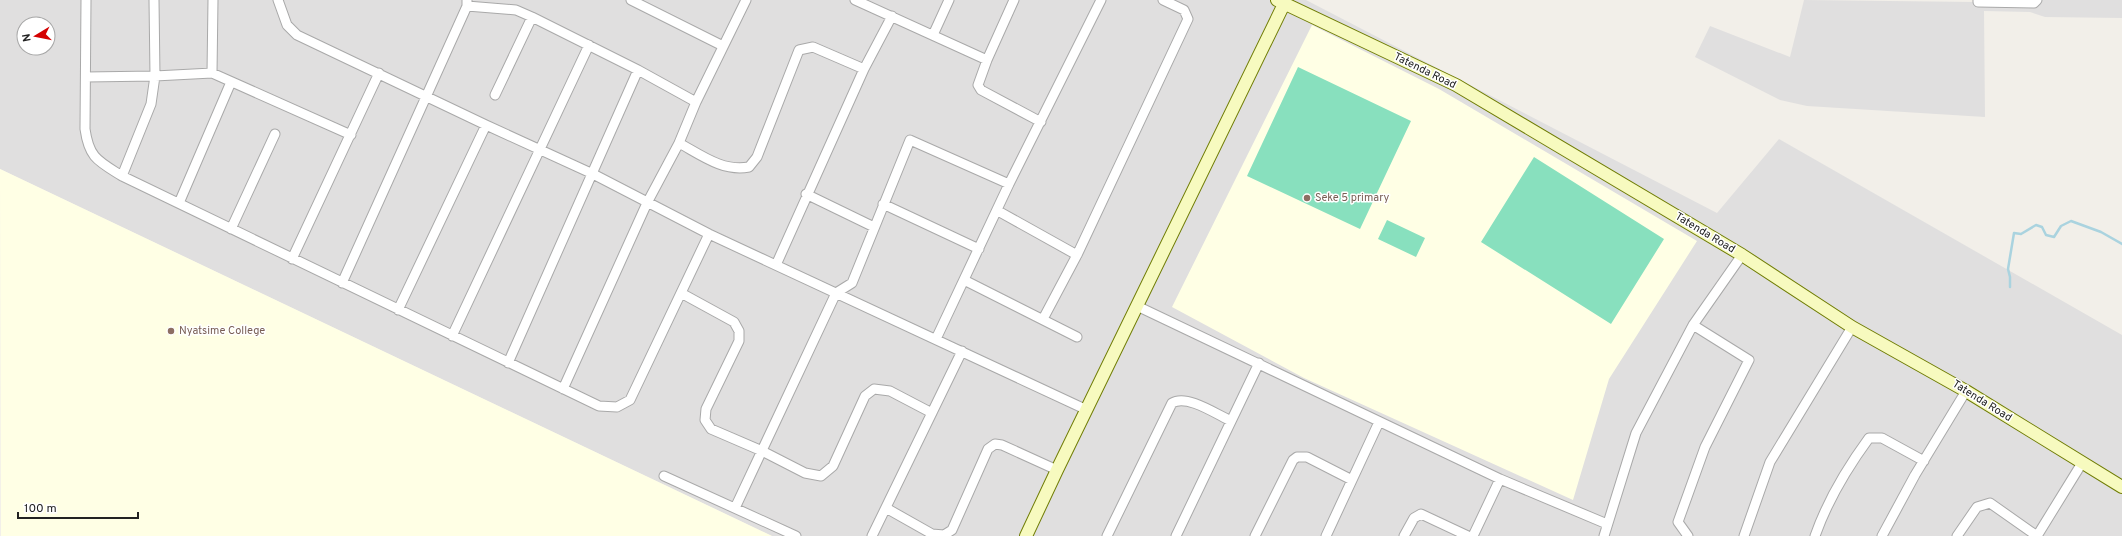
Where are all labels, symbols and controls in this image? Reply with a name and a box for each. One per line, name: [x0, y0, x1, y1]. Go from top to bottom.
north arrow: [16, 16, 56, 56]
text: N: [20, 32, 35, 43]
street label: Tatenda Road: [1391, 50, 1459, 92]
place label: Seke 5 primary: [1315, 191, 1390, 205]
marker: Seke 5 primary: [1302, 193, 1312, 203]
street label: Tatenda Road: [1672, 210, 1738, 256]
place label: Nyatsime College: [179, 324, 265, 338]
marker: Nyatsime College: [166, 326, 176, 336]
street label: Tatenda Road: [1950, 377, 2014, 425]
scale bar: [18, 494, 138, 520]
text: 100 m: [24, 501, 57, 517]

